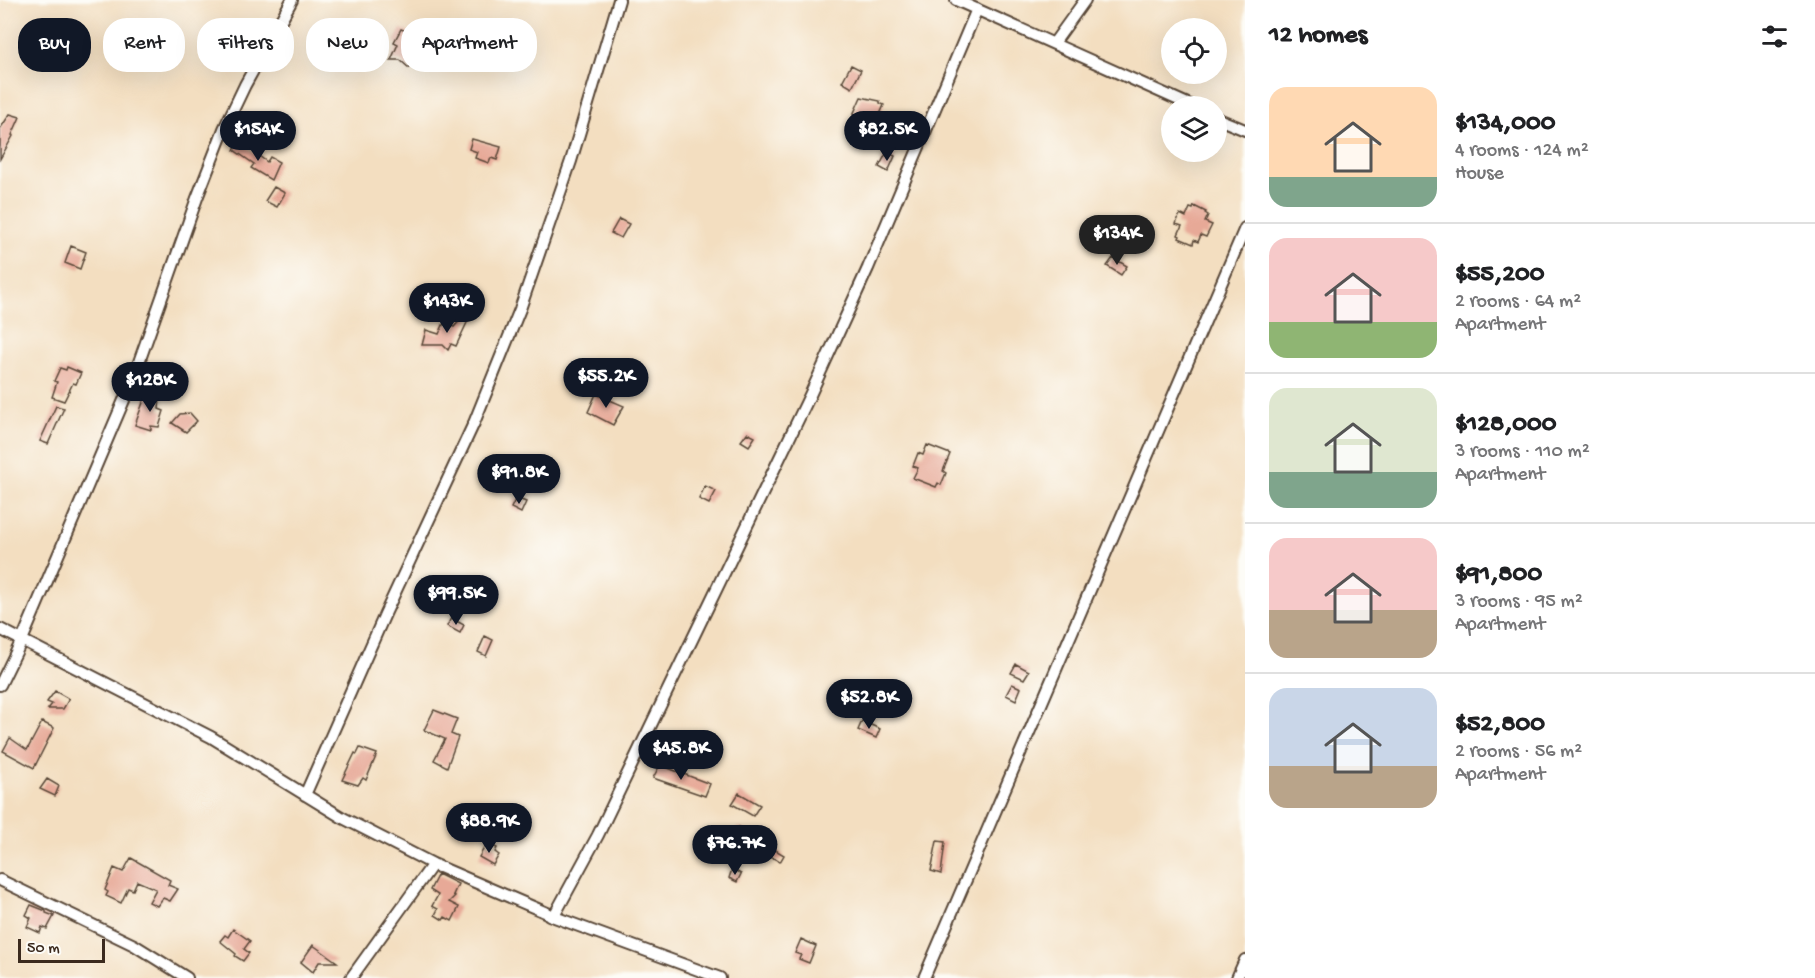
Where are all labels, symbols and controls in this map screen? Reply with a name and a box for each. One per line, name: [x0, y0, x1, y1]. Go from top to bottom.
chip: Buy: [18, 18, 91, 72]
chip: Rent: [103, 18, 185, 72]
chip: Filters: [197, 18, 294, 72]
chip: New: [306, 18, 389, 72]
chip: Apartment: [401, 18, 537, 72]
map controls: [1161, 18, 1227, 162]
button: locate: [1161, 18, 1227, 84]
icon: filters: [1758, 20, 1791, 53]
text: 12 homes: [1269, 21, 1367, 52]
button: layers: [1161, 96, 1227, 162]
text: $134,000: [1455, 109, 1555, 140]
pin: $154K: [216, 111, 300, 162]
pin: $82.5K: [838, 111, 936, 162]
icon: home: [1317, 111, 1389, 183]
text: $154K: [234, 119, 282, 142]
text: $82.5K: [858, 119, 916, 142]
text: 4 rooms · 124 m²: [1455, 140, 1589, 163]
text: House: [1455, 163, 1504, 186]
pin: $134K: [1075, 215, 1159, 266]
text: $134K: [1093, 223, 1141, 246]
text: $55,200: [1455, 260, 1544, 291]
icon: home: [1317, 262, 1389, 334]
pin: $143K: [405, 283, 489, 334]
text: $143K: [423, 291, 471, 314]
text: 2 rooms · 64 m²: [1455, 291, 1581, 314]
text: Apartment: [1455, 314, 1545, 337]
pin: $55.2K: [557, 358, 655, 409]
pin: $128K: [108, 362, 192, 413]
text: $55.2K: [577, 366, 635, 389]
text: $128K: [126, 370, 174, 393]
text: $128,000: [1455, 410, 1557, 441]
icon: home: [1317, 412, 1389, 484]
text: 3 rooms · 110 m²: [1455, 441, 1590, 464]
pin: $91.8K: [470, 454, 568, 505]
text: $91.8K: [491, 462, 547, 485]
text: Apartment: [1455, 464, 1545, 487]
text: $91,800: [1455, 560, 1542, 591]
icon: home: [1317, 562, 1389, 634]
pin: $99.5K: [407, 575, 505, 626]
text: $99.5K: [428, 583, 484, 606]
text: 3 rooms · 95 m²: [1455, 591, 1583, 614]
text: Apartment: [1455, 614, 1545, 637]
pin: $52.8K: [820, 679, 918, 730]
text: $52.8K: [840, 687, 898, 710]
text: $52,800: [1455, 710, 1545, 741]
icon: home: [1317, 712, 1389, 784]
pin: $45.8K: [632, 730, 730, 781]
text: $45.8K: [652, 738, 710, 761]
text: 2 rooms · 56 m²: [1455, 741, 1582, 764]
text: Apartment: [1455, 764, 1545, 787]
pin: $88.9K: [440, 803, 538, 854]
text: $88.9K: [460, 811, 518, 834]
pin: $76.7K: [686, 825, 784, 876]
text: $76.7K: [706, 833, 764, 856]
scale bar: [18, 936, 105, 964]
text: 50 m: [27, 940, 60, 959]

